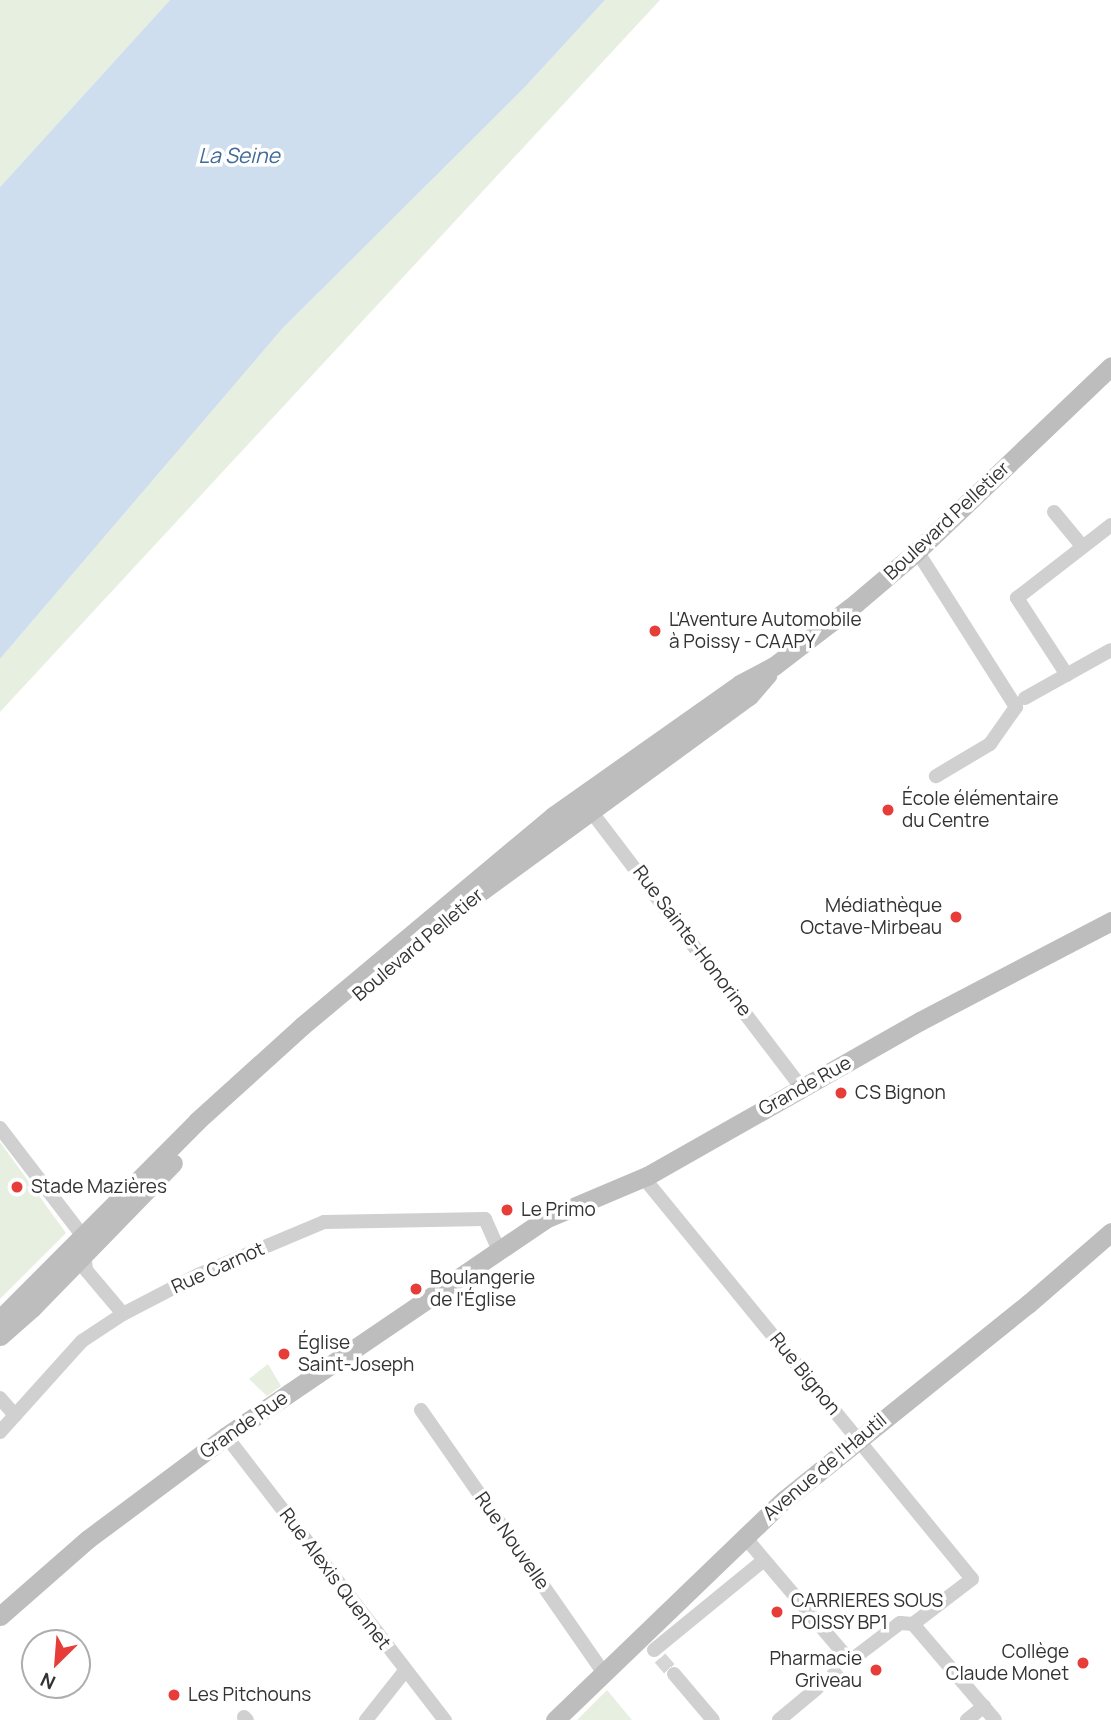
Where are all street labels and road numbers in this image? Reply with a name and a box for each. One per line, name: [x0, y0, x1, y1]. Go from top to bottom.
street label: Boulevard Pelletier: [880, 457, 1014, 585]
street label: Rue Sainte-Honorine: [628, 861, 756, 1021]
street label: Boulevard Pelletier: [348, 884, 488, 1006]
street label: Grande Rue: [755, 1051, 855, 1121]
street label: Rue Carnot: [168, 1237, 268, 1299]
street label: Rue Bignon: [765, 1328, 845, 1420]
street label: Grande Rue: [196, 1386, 292, 1464]
street label: Avenue de l'Hautil: [759, 1409, 891, 1525]
street label: Rue Nouvelle: [470, 1488, 554, 1594]
street label: Rue Alexis Quennet: [275, 1504, 395, 1654]

